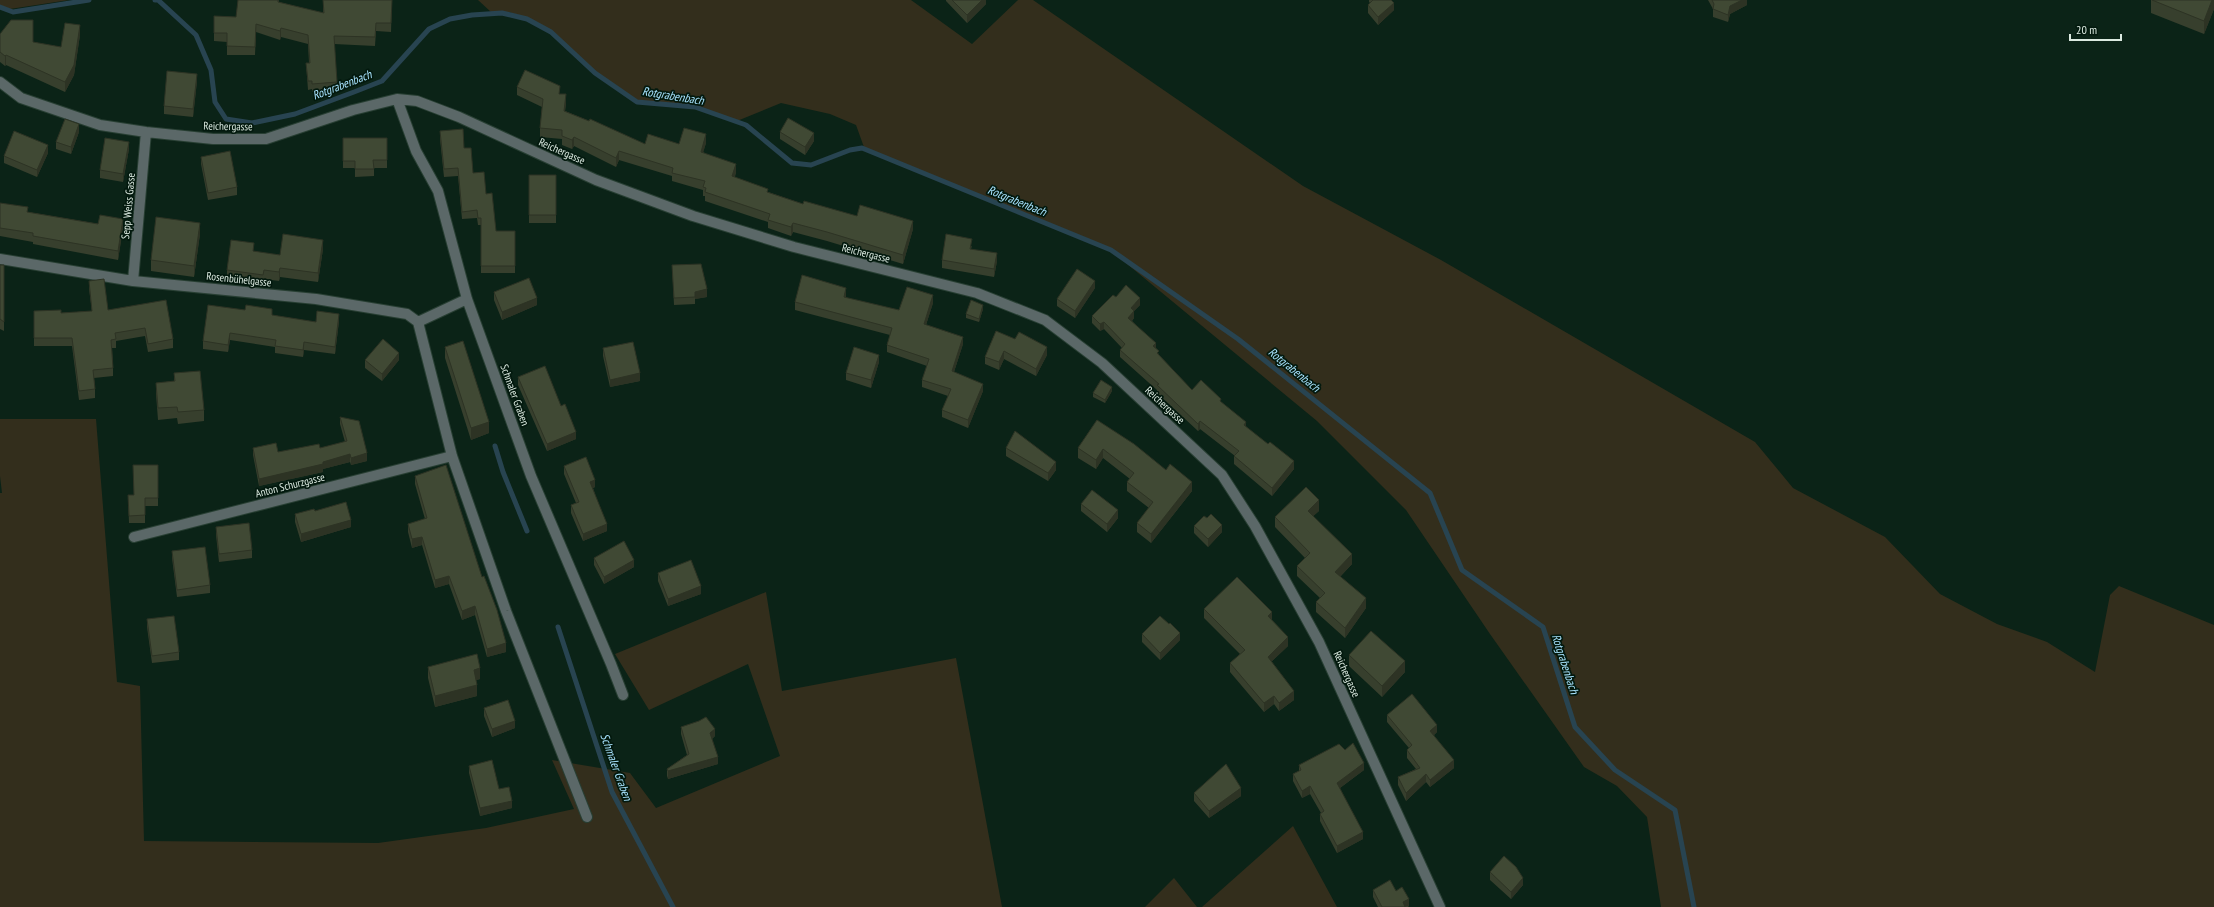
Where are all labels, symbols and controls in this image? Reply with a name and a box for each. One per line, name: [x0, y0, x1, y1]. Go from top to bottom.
scale bar: [2070, 16, 2121, 42]
text: 20 m: [2076, 22, 2097, 37]
water label: Rotgrabenbach: [310, 66, 374, 103]
water label: Rotgrabenbach: [641, 83, 706, 108]
street label: Reichergasse: [203, 119, 253, 133]
street label: Reichergasse: [537, 135, 588, 168]
street label: Sepp Weiss Gasse: [118, 172, 138, 240]
water label: Rotgrabenbach: [986, 182, 1049, 219]
street label: Reichergasse: [840, 240, 892, 266]
street label: Rosenbühelgasse: [206, 269, 273, 289]
water label: Rotgrabenbach: [1266, 344, 1324, 395]
street label: Schmaler Graben: [497, 362, 533, 428]
street label: Reichergasse: [1142, 383, 1188, 427]
street label: Anton Schurzgasse: [254, 469, 327, 500]
water label: Rotgrabenbach: [1549, 632, 1582, 696]
street label: Reichergasse: [1331, 649, 1364, 700]
water label: Schmaler Graben: [597, 731, 636, 803]

